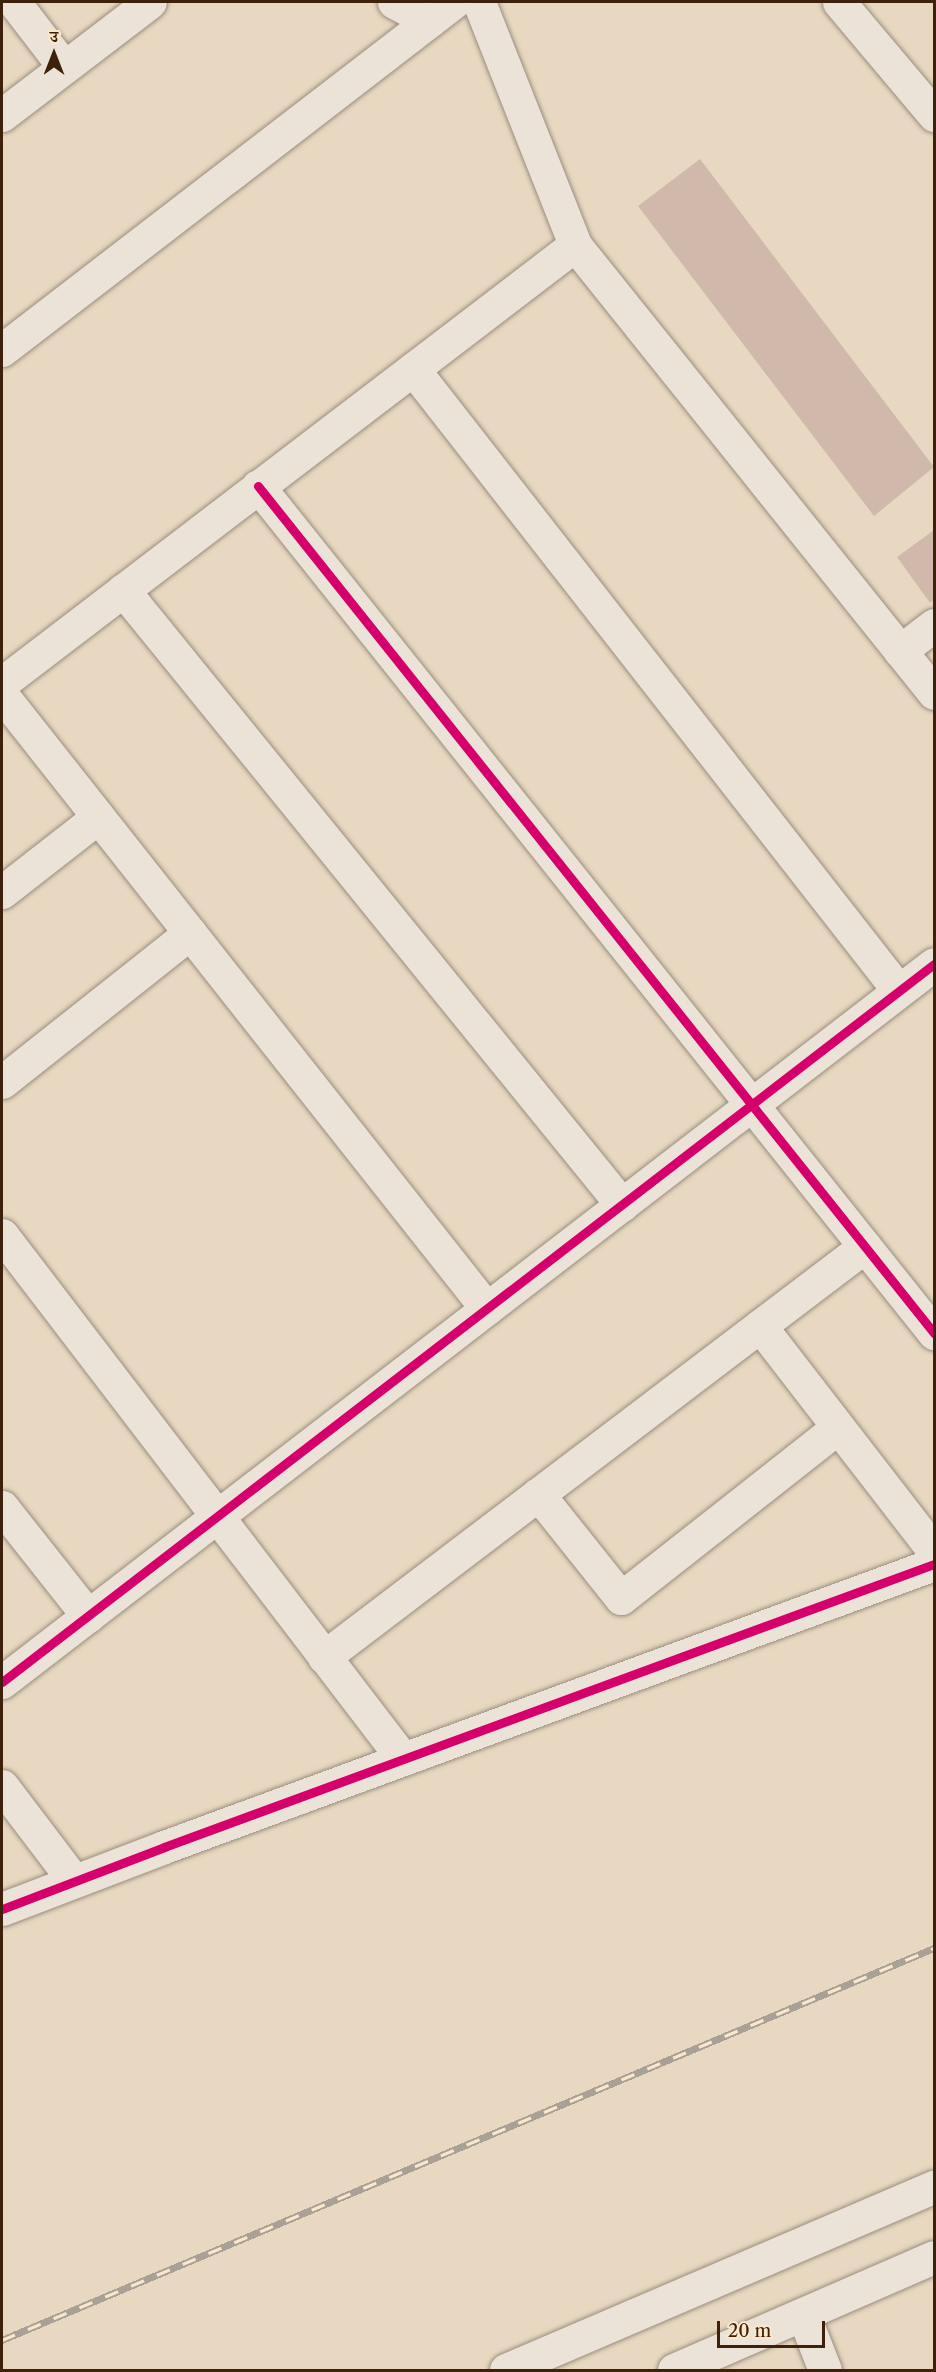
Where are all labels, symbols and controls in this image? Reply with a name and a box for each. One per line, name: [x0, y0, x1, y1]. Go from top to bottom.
north arrow: [24, 24, 84, 84]
text: उ: [50, 26, 58, 46]
scale bar: [720, 2309, 828, 2347]
text: 20 m: [728, 2320, 771, 2342]

